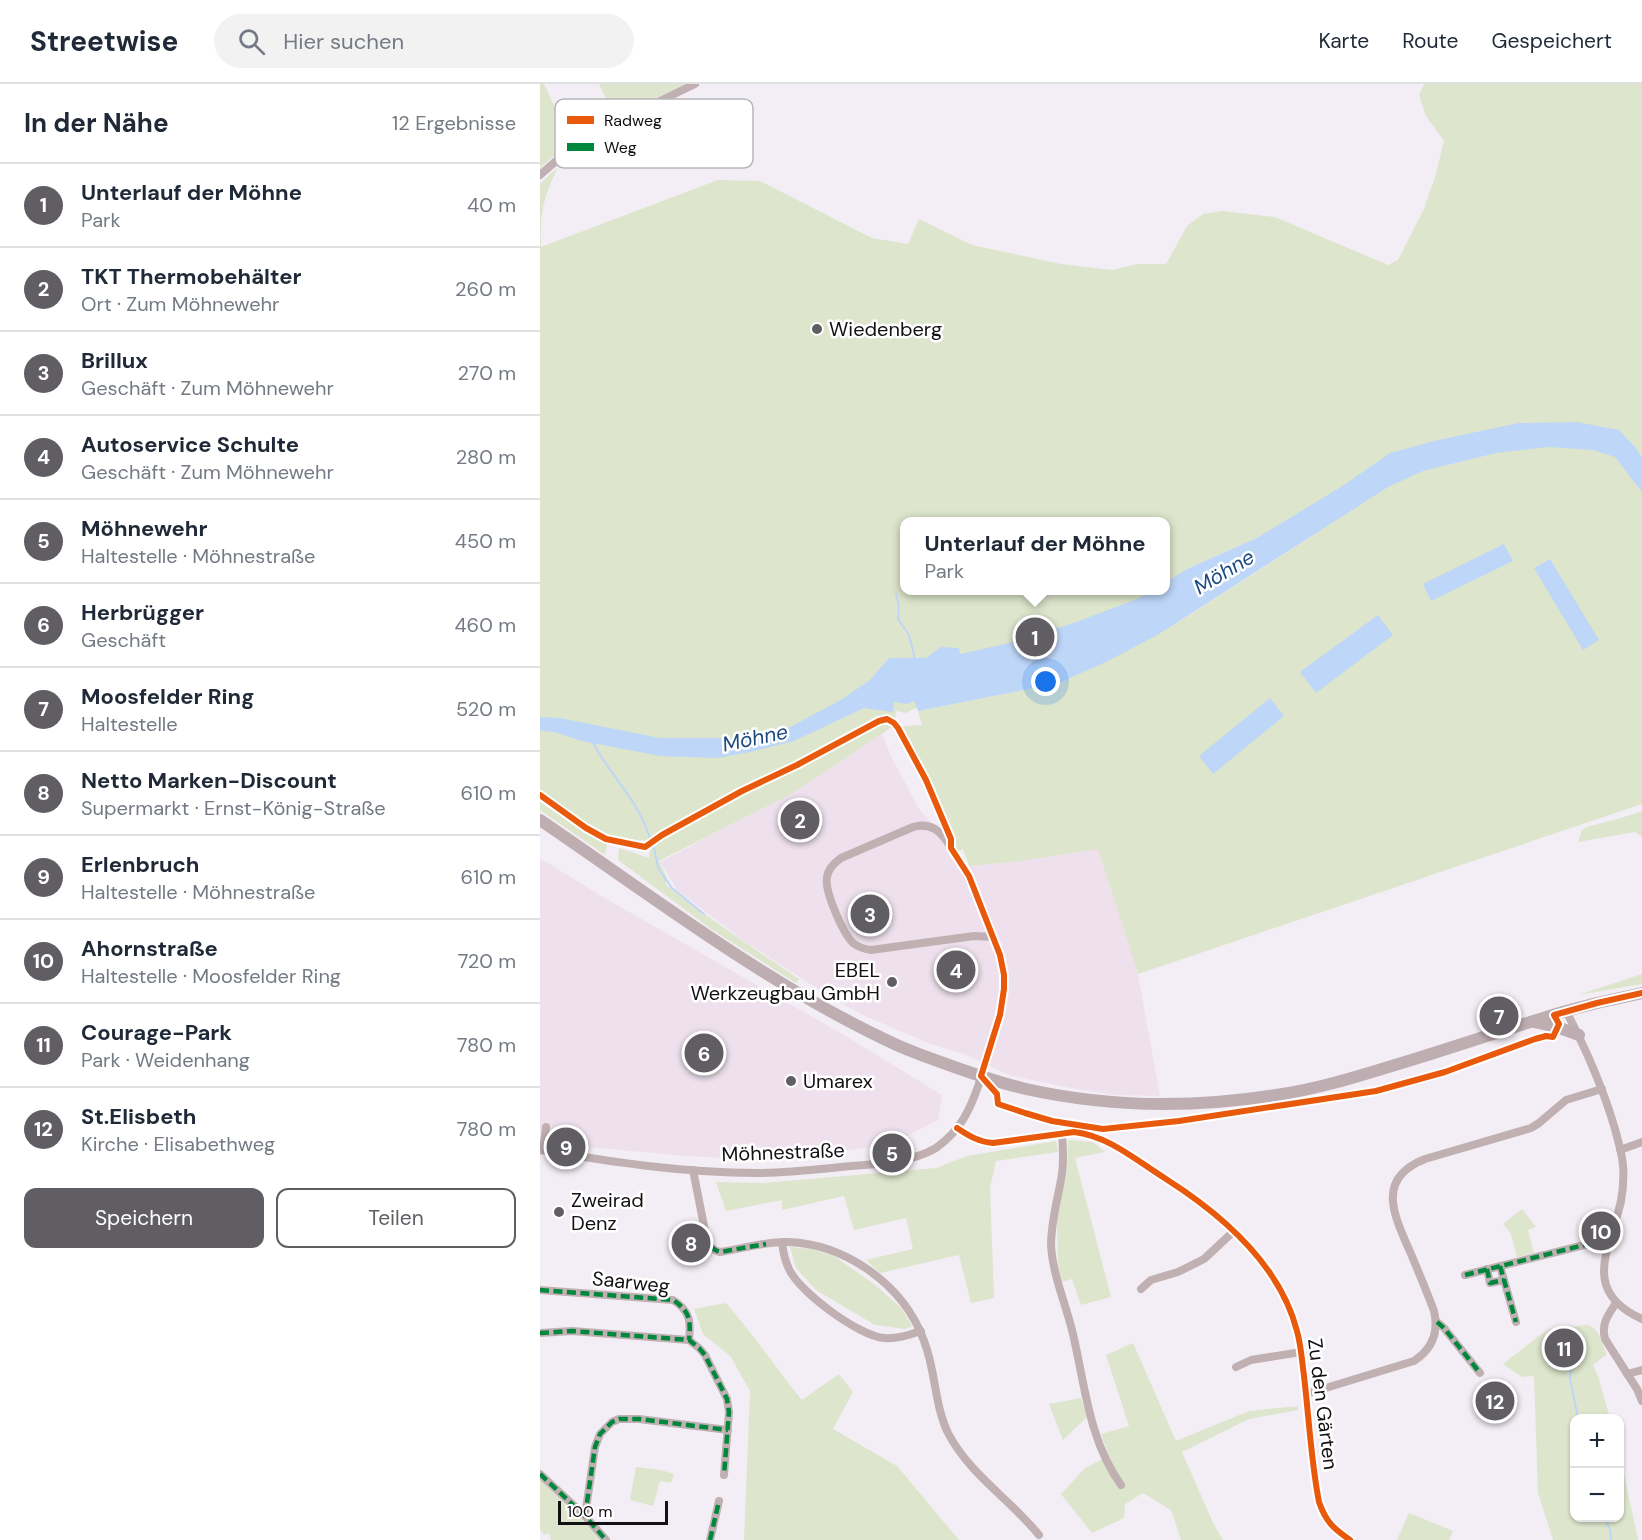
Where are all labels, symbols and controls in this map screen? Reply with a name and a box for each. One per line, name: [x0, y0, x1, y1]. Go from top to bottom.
search box: [214, 14, 634, 68]
text: Streetwise: [30, 23, 178, 60]
icon: search: [235, 25, 268, 58]
text: Hier suchen: [283, 27, 404, 56]
text: Karte: [1318, 27, 1369, 55]
text: Route: [1402, 27, 1458, 55]
text: Gespeichert: [1491, 27, 1612, 55]
legend: [555, 99, 753, 168]
text: In der Nähe: [24, 106, 169, 140]
text: 12 Ergebnisse: [392, 110, 516, 136]
text: Radweg: [604, 110, 662, 131]
text: Weg: [604, 137, 637, 158]
text: Unterlauf der Möhne: [81, 178, 302, 207]
text: 1: [40, 192, 47, 218]
text: 40 m: [467, 192, 516, 218]
text: Park: [81, 207, 121, 233]
text: TKT Thermobehälter: [81, 262, 301, 291]
text: 2: [38, 276, 49, 302]
text: 260 m: [455, 276, 516, 302]
text: Ort · Zum Möhnewehr: [81, 291, 280, 317]
place label: Wiedenberg: [829, 316, 942, 342]
marker: Wiedenberg: [810, 322, 824, 336]
text: Brillux: [81, 346, 148, 375]
text: 3: [37, 360, 50, 386]
text: 270 m: [458, 360, 516, 386]
text: Geschäft · Zum Möhnewehr: [81, 375, 334, 401]
text: Autoservice Schulte: [81, 430, 299, 459]
text: 4: [37, 444, 50, 470]
text: 280 m: [456, 444, 516, 470]
text: Geschäft · Zum Möhnewehr: [81, 459, 334, 485]
text: Möhnewehr: [81, 514, 207, 543]
popup: [900, 517, 1170, 595]
text: 5: [37, 528, 50, 554]
text: 450 m: [455, 528, 516, 554]
text: Unterlauf der Möhne: [925, 529, 1145, 558]
text: Haltestelle · Möhnestraße: [81, 543, 315, 569]
water label: Möhne: [1188, 543, 1260, 601]
text: Park: [925, 558, 964, 584]
text: Herbrügger: [81, 598, 204, 627]
text: 6: [37, 612, 50, 638]
text: 460 m: [454, 612, 516, 638]
pin: 1: [1016, 614, 1054, 660]
text: Geschäft: [81, 627, 166, 653]
your location: [1031, 667, 1060, 696]
text: Moosfelder Ring: [81, 682, 254, 711]
text: 7: [38, 696, 49, 722]
text: 520 m: [456, 696, 516, 722]
text: Haltestelle: [81, 711, 178, 737]
water label: Möhne: [720, 717, 790, 759]
text: Netto Marken-Discount: [81, 766, 337, 795]
text: 8: [37, 780, 50, 806]
text: 610 m: [460, 780, 516, 806]
text: Supermarkt · Ernst-König-Straße: [81, 795, 386, 821]
pin: 2: [780, 798, 820, 842]
text: Erlenbruch: [81, 850, 199, 879]
text: 9: [37, 864, 50, 890]
text: 610 m: [460, 864, 516, 890]
text: Haltestelle · Möhnestraße: [81, 879, 315, 905]
pin: 3: [850, 892, 890, 936]
text: Ahornstraße: [81, 934, 218, 963]
text: 10: [33, 948, 54, 974]
text: 720 m: [458, 948, 516, 974]
pin: 4: [936, 948, 976, 992]
place label: EBEL Werkzeugbau GmbH: [690, 957, 880, 1006]
text: Haltestelle · Moosfelder Ring: [81, 963, 341, 989]
marker: EBEL Werkzeugbau GmbH: [885, 975, 899, 989]
pin: 7: [1480, 994, 1518, 1038]
text: Courage-Park: [81, 1018, 232, 1047]
pin: 6: [684, 1030, 724, 1076]
text: 11: [36, 1032, 51, 1058]
text: 780 m: [457, 1032, 516, 1058]
text: Park · Weidenhang: [81, 1047, 250, 1073]
place label: Umarex: [803, 1068, 873, 1094]
marker: Umarex: [784, 1074, 798, 1088]
text: St.Elisbeth: [81, 1102, 196, 1131]
text: 12: [34, 1116, 53, 1142]
text: 780 m: [457, 1116, 516, 1142]
pin: 9: [546, 1124, 586, 1170]
pin: 5: [872, 1130, 912, 1176]
text: Kirche · Elisabethweg: [81, 1131, 275, 1157]
street label: Möhnestraße: [721, 1137, 845, 1167]
place label: Zweirad Denz: [571, 1187, 644, 1236]
button: Speichern: [24, 1188, 264, 1248]
button: Teilen: [276, 1188, 516, 1248]
marker: Zweirad Denz: [552, 1205, 566, 1219]
pin: 10: [1582, 1208, 1620, 1254]
pin: 8: [672, 1220, 710, 1266]
street label: Saarweg: [591, 1265, 671, 1299]
pin: 11: [1544, 1326, 1584, 1370]
street label: Zu den Gärten: [1302, 1337, 1344, 1471]
pin: 12: [1476, 1378, 1514, 1424]
map controls: [1570, 1414, 1624, 1522]
button: +: [1570, 1414, 1624, 1468]
button: −: [1570, 1468, 1624, 1522]
scale bar: [558, 1498, 668, 1526]
text: 100 m: [567, 1501, 612, 1522]

